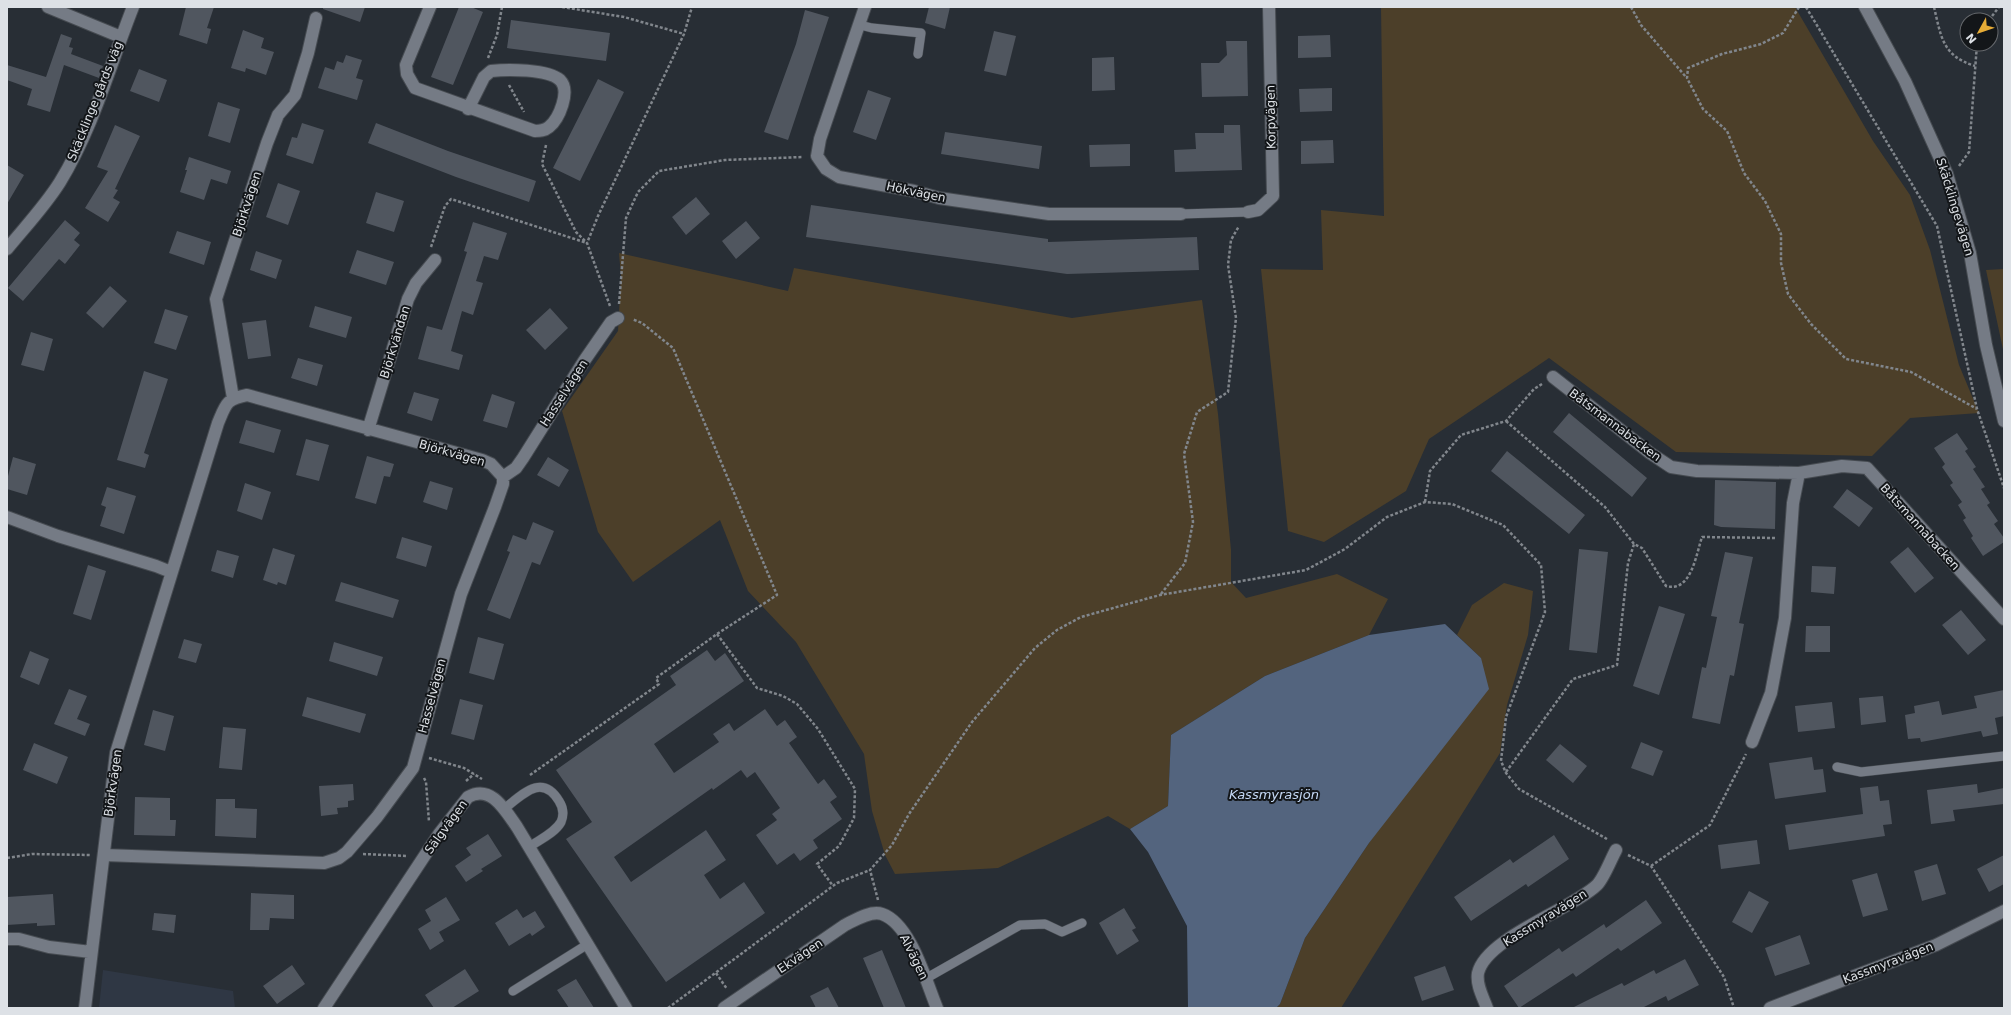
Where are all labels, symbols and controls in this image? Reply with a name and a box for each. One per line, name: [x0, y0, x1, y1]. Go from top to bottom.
north arrow: [1959, 12, 1999, 52]
text: N: [1964, 30, 1980, 46]
street label: Skäcklinge gårds väg: [65, 39, 125, 163]
street label: Korpvägen: [1263, 85, 1279, 149]
street label: Skäcklingevägen: [1933, 156, 1977, 258]
street label: Björkvägen: [230, 170, 264, 238]
street label: Hökvägen: [885, 179, 947, 205]
street label: Björkvändan: [377, 304, 413, 380]
street label: Hasselvägen: [537, 357, 591, 429]
street label: Båtsmannabacken: [1566, 386, 1664, 464]
street label: Björkvägen: [417, 437, 487, 469]
street label: Båtsmannabacken: [1878, 481, 1962, 573]
street label: Hasselvägen: [415, 657, 449, 735]
street label: Björkvägen: [101, 748, 125, 818]
water label: Kassmyrasjön: [1229, 787, 1319, 802]
street label: Sälgvägen: [422, 797, 470, 857]
street label: Kassmyravägen: [1501, 887, 1589, 949]
street label: Alvägen: [897, 932, 931, 982]
street label: Ekvägen: [775, 936, 825, 976]
street label: Kassmyravägen: [1841, 939, 1935, 987]

